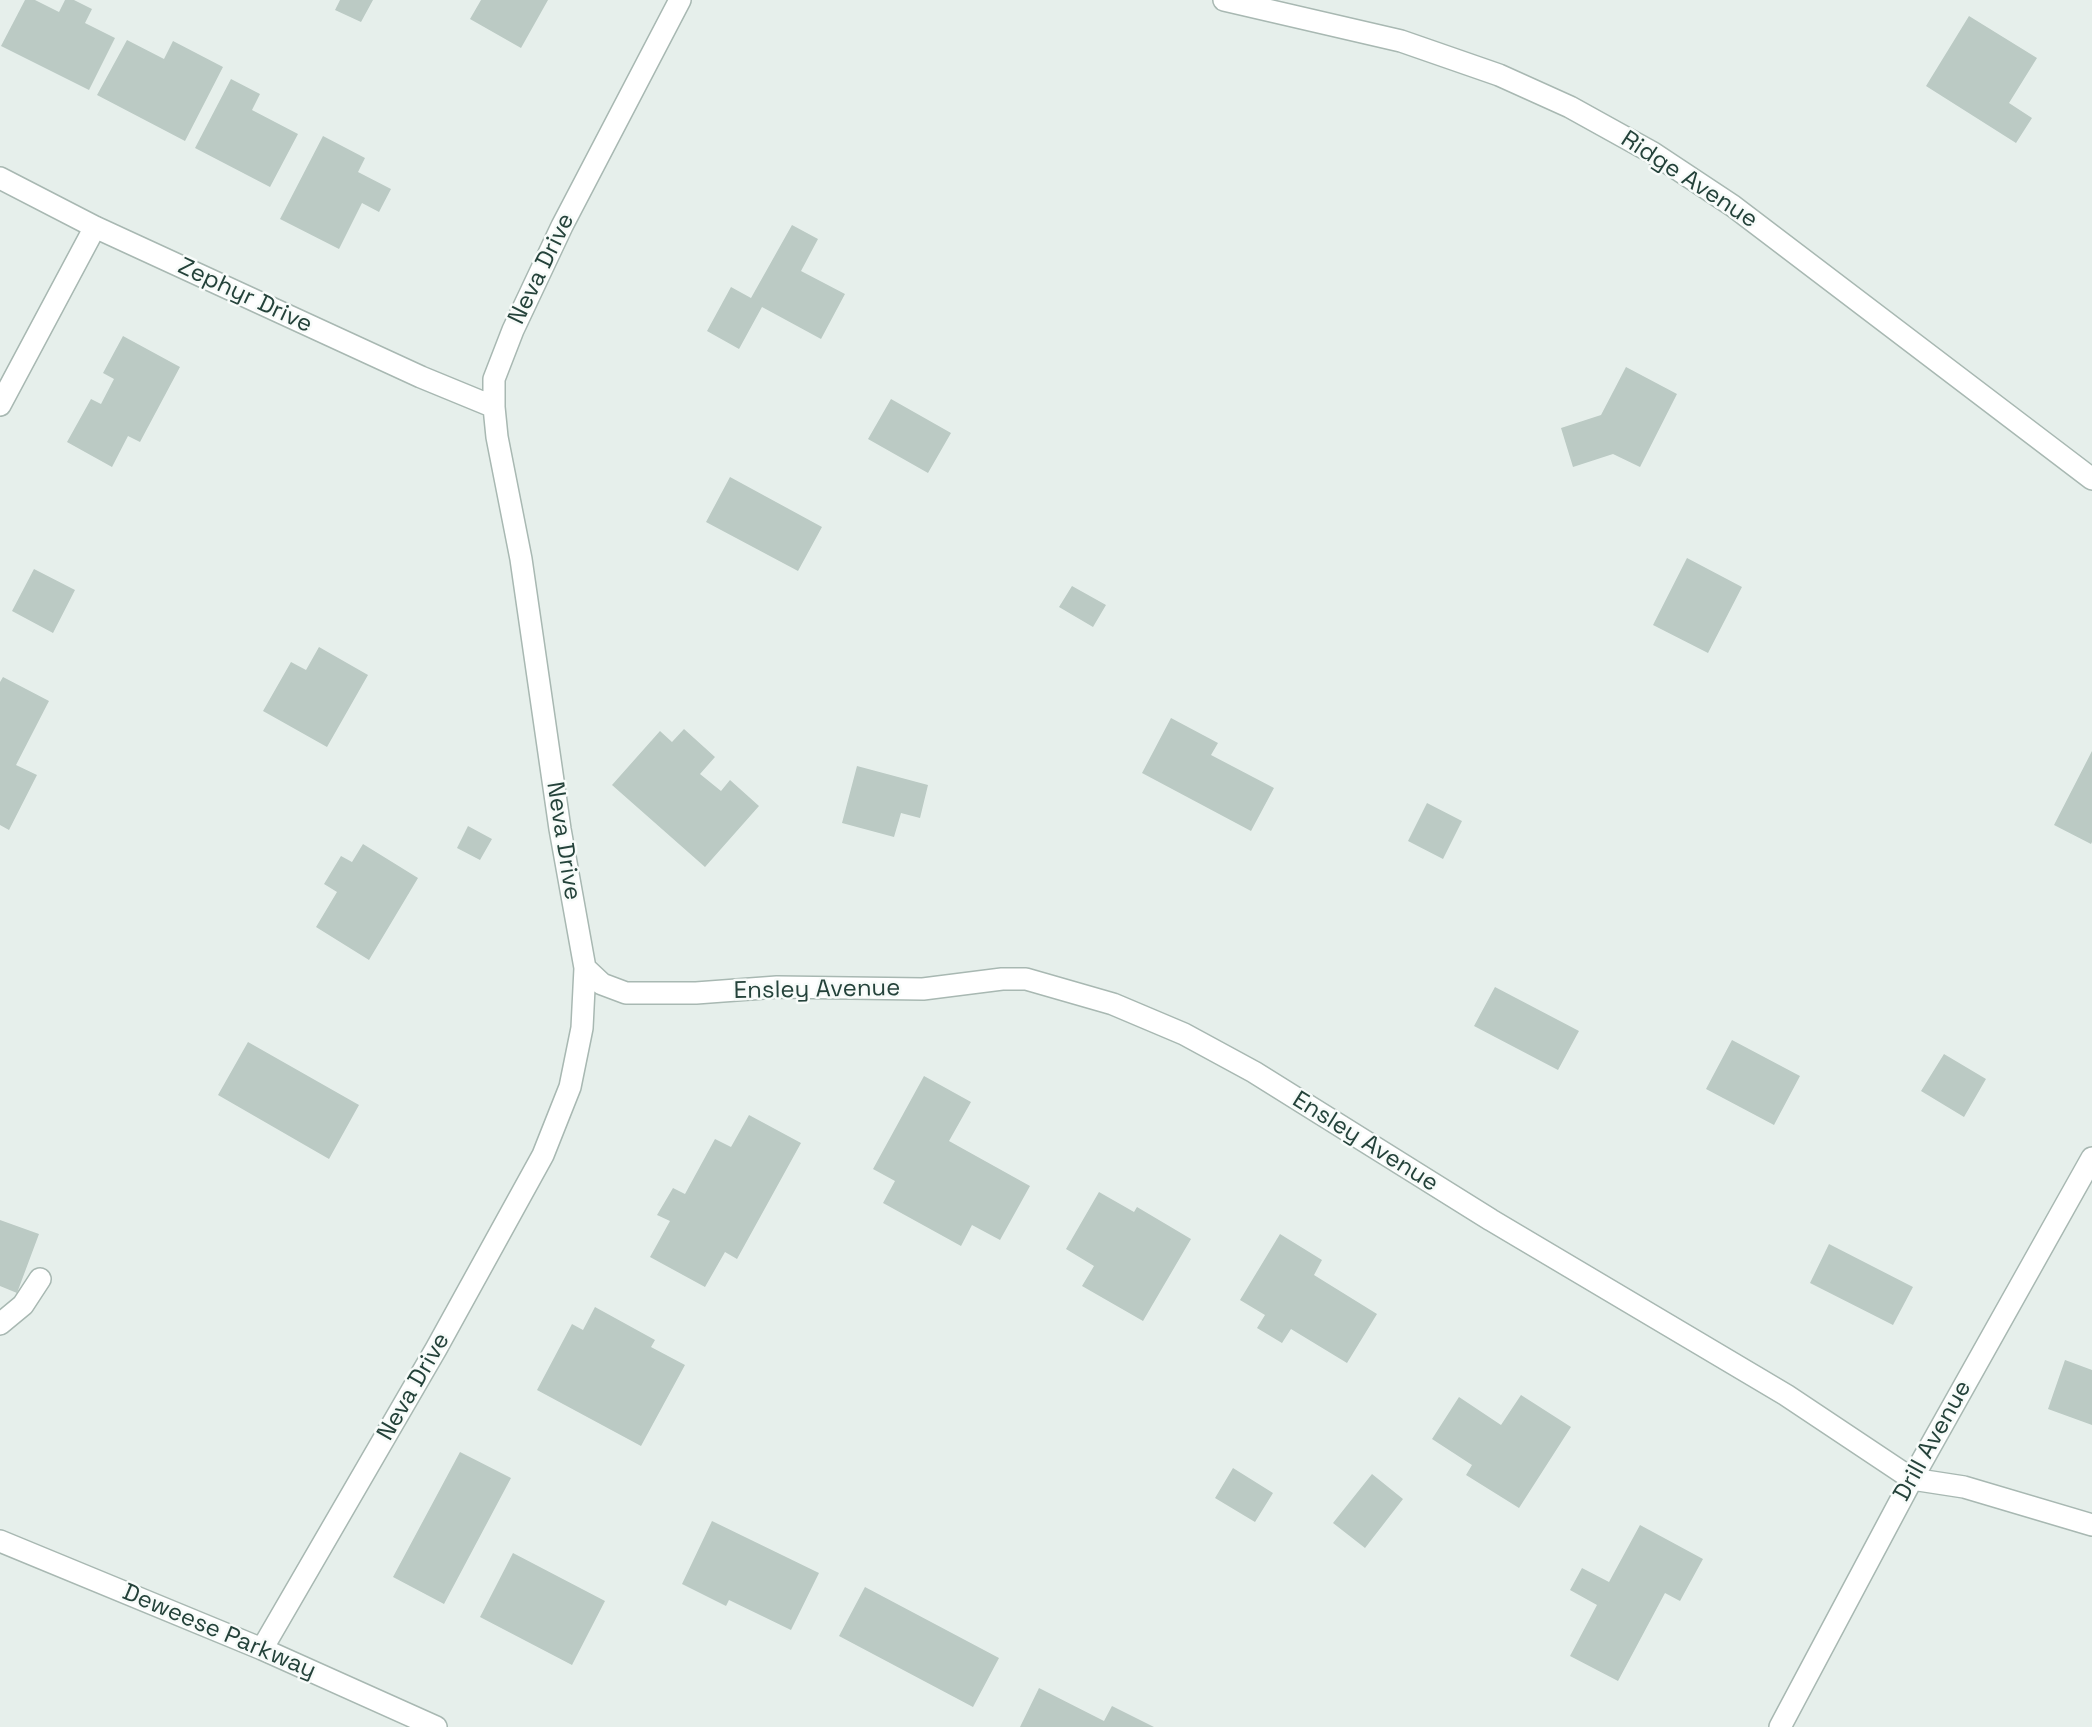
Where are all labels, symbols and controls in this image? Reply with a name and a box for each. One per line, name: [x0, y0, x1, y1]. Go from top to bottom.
street label: Ridge Avenue: [1615, 125, 1763, 235]
street label: Neva Drive: [503, 209, 581, 329]
street label: Zephyr Drive: [173, 252, 317, 340]
street label: Neva Drive: [539, 780, 587, 902]
street label: Ensley Avenue: [733, 974, 901, 1006]
street label: Ensley Avenue: [1287, 1086, 1443, 1198]
street label: Neva Drive: [372, 1328, 456, 1446]
street label: Drill Avenue: [1888, 1376, 1978, 1506]
street label: Deweese Parkway: [118, 1578, 320, 1686]

